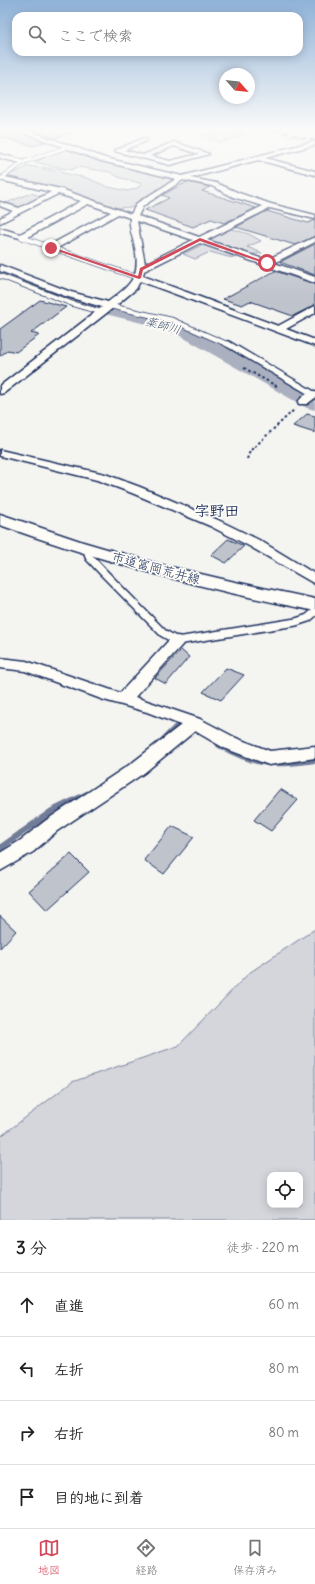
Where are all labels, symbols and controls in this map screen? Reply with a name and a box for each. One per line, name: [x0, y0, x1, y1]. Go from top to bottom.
search box: [12, 12, 303, 56]
icon: search: [26, 23, 48, 45]
text: ここで検索: [58, 26, 133, 45]
north arrow: [219, 68, 255, 104]
route end: [42, 239, 60, 257]
route start: [258, 254, 276, 272]
water label: 薬師川: [144, 313, 182, 337]
district label: 字野田: [194, 501, 240, 520]
street label: 市道富岡荒井線: [110, 548, 203, 588]
map controls: [267, 1172, 303, 1208]
button: locate: [267, 1172, 303, 1208]
text: 3 分: [16, 1237, 47, 1259]
text: 徒歩 · 220 m: [227, 1239, 299, 1256]
icon: ahead: [16, 1294, 38, 1316]
text: 直進: [54, 1296, 84, 1315]
text: 60 m: [268, 1296, 299, 1313]
icon: left: [16, 1358, 38, 1380]
text: 左折: [54, 1360, 84, 1379]
text: 80 m: [268, 1360, 299, 1377]
icon: right: [16, 1422, 38, 1444]
text: 右折: [54, 1424, 84, 1443]
text: 80 m: [268, 1424, 299, 1441]
icon: arrive: [16, 1486, 38, 1508]
text: 目的地に到着: [54, 1488, 144, 1507]
tab: 地図: [38, 1537, 60, 1577]
tab: 経路: [135, 1537, 157, 1577]
tab: 保存済み: [233, 1537, 277, 1577]

